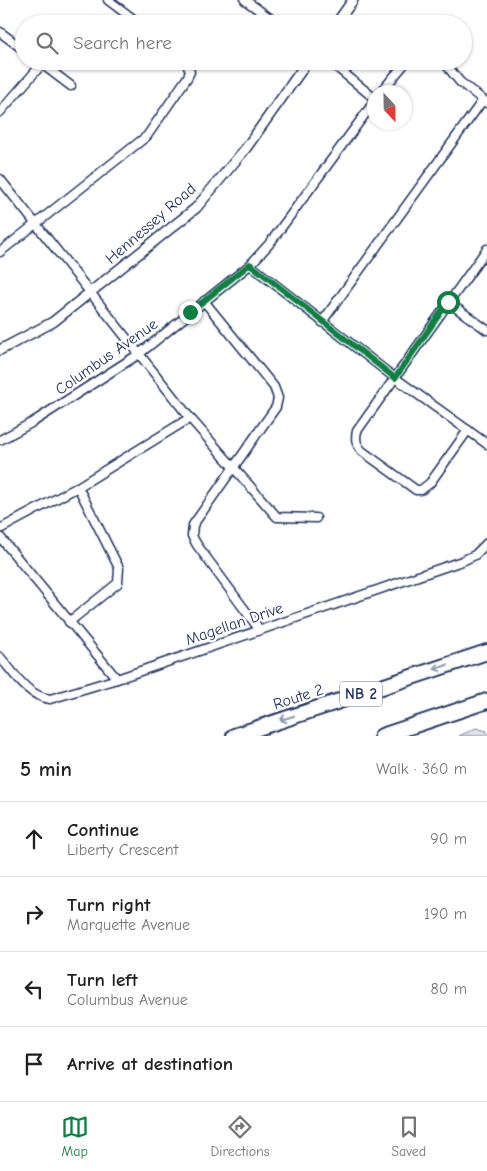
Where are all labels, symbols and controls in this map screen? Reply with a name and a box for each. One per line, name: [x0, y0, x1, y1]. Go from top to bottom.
search box: [15, 15, 472, 70]
icon: search: [33, 29, 61, 57]
text: Search here: [73, 32, 172, 54]
north arrow: [367, 85, 412, 130]
street label: Hennessey Road: [102, 180, 199, 268]
route start: [437, 291, 460, 314]
route end: [179, 301, 202, 324]
street label: Columbus Avenue: [52, 315, 161, 399]
street label: Magellan Drive: [183, 599, 286, 649]
one-way arrow: [433, 663, 449, 672]
street label: Route 2: [271, 680, 326, 714]
road number: NB 2: [340, 682, 382, 706]
one-way arrow: [279, 714, 295, 724]
text: 5 min: [20, 757, 72, 781]
text: Walk · 360 m: [376, 760, 467, 778]
text: Continue: [67, 819, 139, 841]
icon: ahead: [20, 825, 48, 853]
text: 90 m: [430, 830, 467, 848]
text: Liberty Crescent: [67, 841, 178, 859]
text: Turn right: [67, 894, 151, 916]
icon: right: [20, 900, 48, 928]
text: 190 m: [424, 905, 467, 923]
text: Marquette Avenue: [67, 916, 190, 934]
text: Turn left: [67, 969, 138, 991]
icon: left: [20, 975, 48, 1003]
text: 80 m: [430, 980, 467, 998]
text: Columbus Avenue: [67, 991, 188, 1009]
icon: arrive: [20, 1050, 48, 1078]
text: Arrive at destination: [67, 1053, 233, 1075]
tab: Map: [61, 1113, 89, 1160]
tab: Directions: [210, 1113, 270, 1160]
tab: Saved: [391, 1113, 426, 1160]

